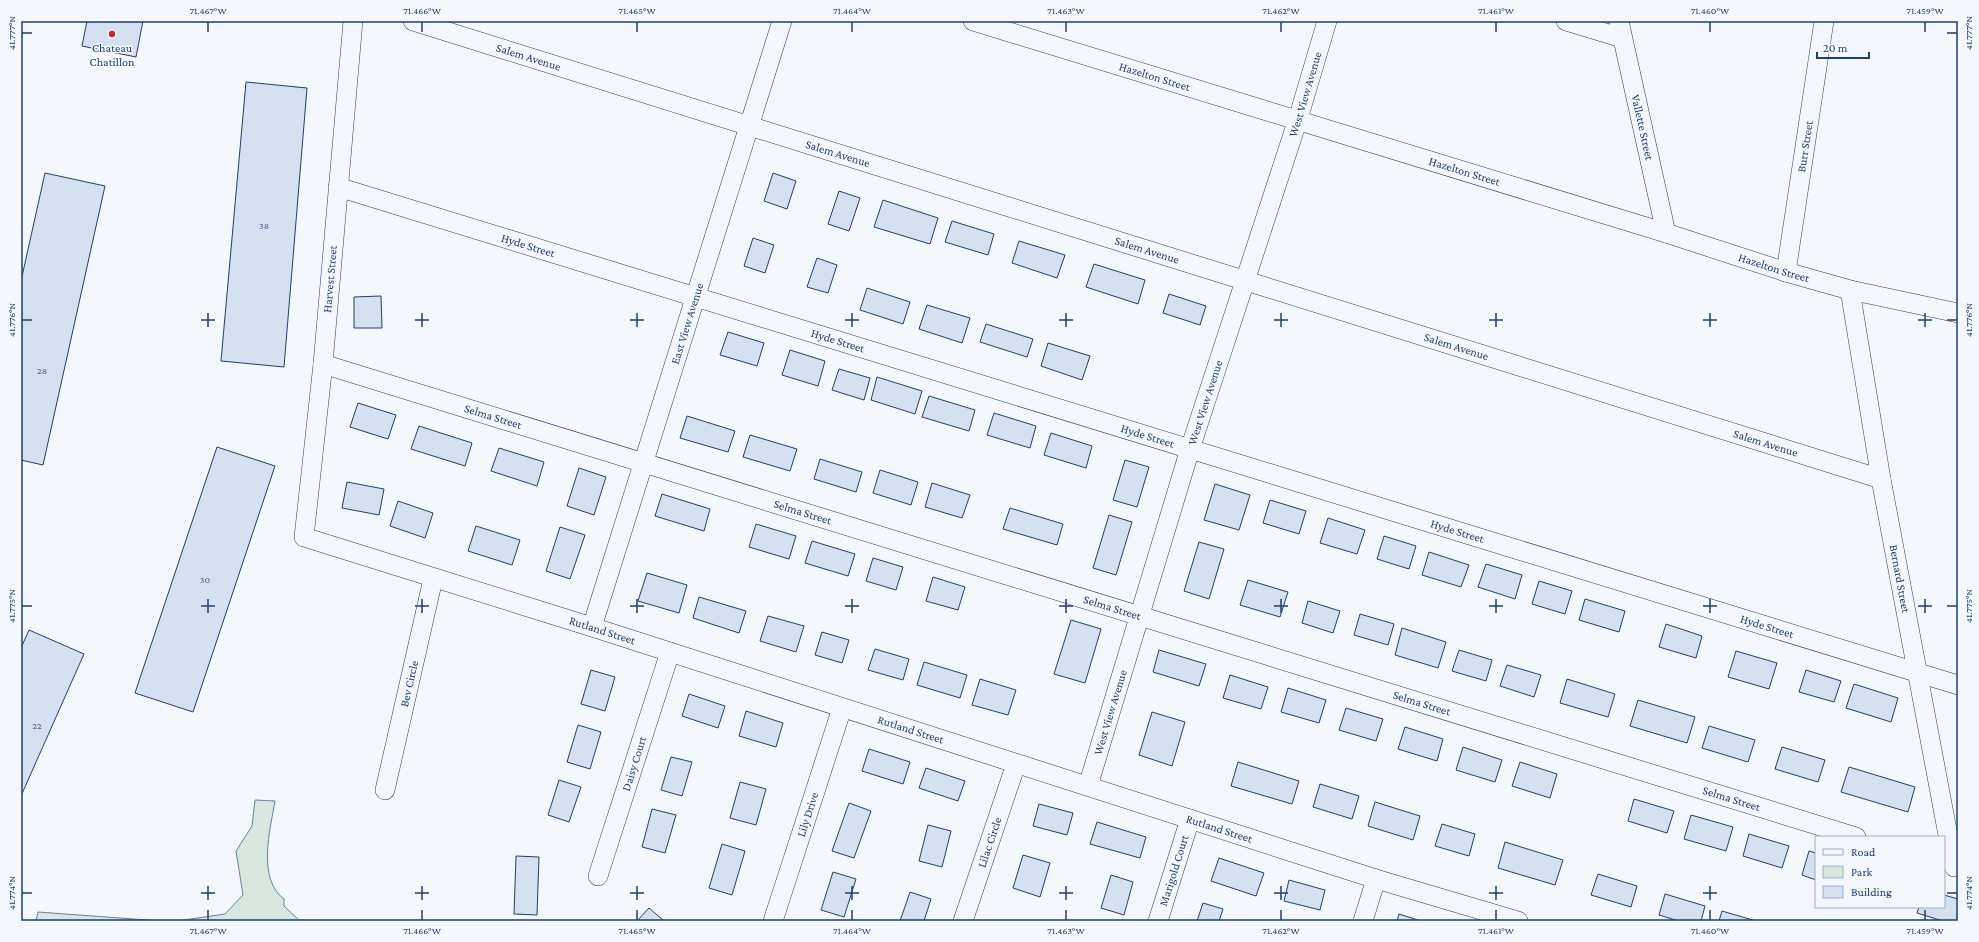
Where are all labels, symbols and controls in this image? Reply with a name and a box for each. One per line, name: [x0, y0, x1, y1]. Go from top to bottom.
text: 71.467°W: [189, 5, 227, 16]
text: 71.466°W: [403, 5, 442, 16]
text: 71.465°W: [618, 5, 657, 16]
text: 71.464°W: [833, 5, 872, 16]
text: 71.463°W: [1047, 5, 1085, 16]
text: 71.462°W: [1262, 5, 1300, 16]
text: 71.461°W: [1478, 5, 1515, 16]
text: 71.460°W: [1691, 5, 1730, 16]
text: 71.459°W: [1906, 5, 1945, 16]
text: 41.777°N: [6, 15, 17, 50]
text: 41.777°N: [1963, 15, 1974, 50]
marker: Chateau Chatillon: [107, 29, 117, 39]
scale bar: [1817, 34, 1869, 60]
street label: Salem Avenue: [494, 40, 563, 74]
place label: Chateau Chatillon: [90, 41, 135, 69]
text: 20 m: [1823, 41, 1848, 55]
street label: West View Avenue: [1286, 50, 1325, 139]
street label: Hazelton Street: [1117, 59, 1193, 94]
street label: Vallette Street: [1629, 93, 1657, 163]
street label: Burr Street: [1794, 119, 1816, 173]
street label: Salem Avenue: [804, 137, 872, 170]
street label: Hazelton Street: [1427, 154, 1503, 189]
house number: 38: [259, 220, 269, 231]
street label: Hyde Street: [500, 231, 558, 261]
street label: Salem Avenue: [1113, 233, 1181, 267]
street label: Harvest Street: [320, 244, 340, 313]
street label: Hazelton Street: [1737, 250, 1812, 286]
street label: East View Avenue: [668, 281, 706, 366]
text: 41.776°N: [6, 302, 17, 337]
text: 41.776°N: [1963, 302, 1974, 337]
street label: Hyde Street: [809, 326, 867, 356]
street label: Salem Avenue: [1422, 330, 1490, 363]
street label: West View Avenue: [1185, 358, 1226, 447]
house number: 28: [37, 365, 47, 376]
street label: Selma Street: [462, 401, 525, 432]
street label: Hyde Street: [1119, 421, 1177, 451]
street label: Salem Avenue: [1732, 426, 1800, 460]
street label: Selma Street: [772, 497, 834, 528]
street label: Hyde Street: [1429, 516, 1487, 546]
street label: Bernard Street: [1887, 544, 1913, 615]
house number: 30: [200, 574, 211, 585]
text: 41.775°N: [6, 588, 17, 623]
text: 41.775°N: [1963, 588, 1974, 623]
street label: Selma Street: [1082, 592, 1144, 623]
street label: Hyde Street: [1738, 611, 1796, 641]
street label: Rutland Street: [567, 613, 638, 648]
street label: Bev Circle: [397, 659, 421, 708]
street label: West View Avenue: [1091, 668, 1130, 757]
street label: Selma Street: [1391, 688, 1453, 719]
street label: Rutland Street: [876, 712, 947, 747]
house number: 22: [32, 720, 42, 731]
street label: Daisy Court: [619, 734, 650, 793]
street label: Selma Street: [1701, 783, 1763, 814]
street label: Lily Drive: [794, 790, 821, 839]
street label: Rutland Street: [1184, 811, 1255, 846]
street label: Lilac Circle: [974, 815, 1005, 870]
street label: Marigold Court: [1156, 832, 1192, 908]
legend: [1815, 836, 1945, 908]
text: Road: [1851, 845, 1876, 859]
text: Park: [1851, 865, 1873, 879]
text: 41.774°N: [6, 875, 17, 910]
text: 41.774°N: [1963, 875, 1974, 910]
text: Building: [1851, 885, 1892, 899]
text: 71.467°W: [189, 925, 227, 936]
text: 71.466°W: [403, 925, 442, 936]
text: 71.465°W: [618, 925, 657, 936]
text: 71.464°W: [833, 925, 872, 936]
text: 71.463°W: [1047, 925, 1085, 936]
text: 71.462°W: [1262, 925, 1300, 936]
text: 71.461°W: [1478, 925, 1515, 936]
text: 71.460°W: [1691, 925, 1730, 936]
text: 71.459°W: [1906, 925, 1945, 936]

